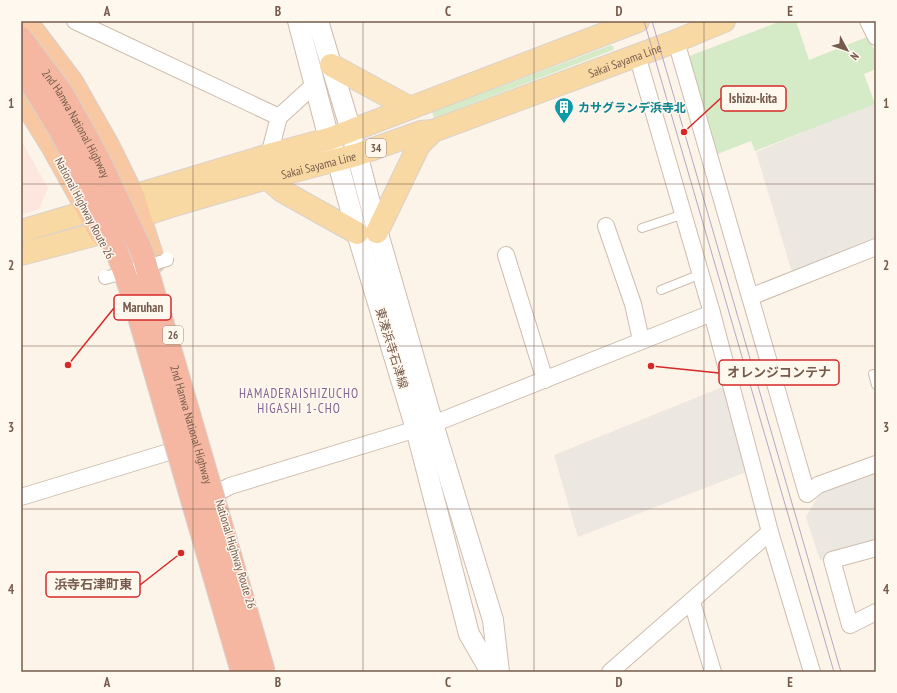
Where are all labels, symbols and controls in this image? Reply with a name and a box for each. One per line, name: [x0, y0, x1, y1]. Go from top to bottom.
text: A: [103, 3, 111, 20]
text: B: [275, 3, 281, 20]
text: C: [445, 3, 451, 20]
text: D: [616, 3, 623, 20]
text: E: [787, 3, 793, 20]
north arrow: [827, 30, 867, 70]
street label: Sakai Sayama Line: [586, 40, 663, 80]
text: N: [847, 50, 862, 63]
street label: 2nd Hanwa National Highway: [39, 66, 114, 180]
callout: Ishizu-kita: [721, 86, 786, 111]
text: Ishizu-kita: [729, 90, 777, 107]
text: 1: [8, 95, 14, 112]
text: 1: [883, 95, 889, 112]
building icon: カサグランデ浜寺北: [553, 96, 575, 124]
place label: カサグランデ浜寺北: [578, 100, 686, 115]
road number: 34: [366, 139, 386, 157]
street label: Sakai Sayama Line: [279, 148, 358, 182]
street label: National Highway Route 26: [52, 155, 118, 261]
text: 2: [8, 257, 14, 274]
text: 2: [883, 257, 889, 274]
callout: Maruhan: [114, 295, 171, 320]
text: Maruhan: [123, 299, 163, 316]
street label: 東湊浜寺石津線: [373, 306, 411, 390]
road number: 26: [163, 326, 183, 344]
callout: オレンジコンテナ: [719, 360, 839, 385]
street label: 2nd Hanwa National Highway: [168, 363, 217, 486]
text: オレンジコンテナ: [727, 364, 831, 381]
district label: HAMADERAISHIZUCHO HIGASHI 1-CHO: [239, 385, 359, 417]
text: 3: [8, 419, 14, 436]
text: 3: [883, 419, 889, 436]
street label: National Highway Route 26: [212, 498, 260, 610]
callout: 浜寺石津町東: [46, 572, 140, 597]
text: 浜寺石津町東: [54, 576, 132, 593]
text: 4: [8, 581, 15, 598]
text: 4: [883, 581, 890, 598]
text: A: [103, 674, 111, 691]
text: B: [275, 674, 281, 691]
text: C: [445, 674, 451, 691]
text: D: [616, 674, 623, 691]
text: E: [787, 674, 793, 691]

